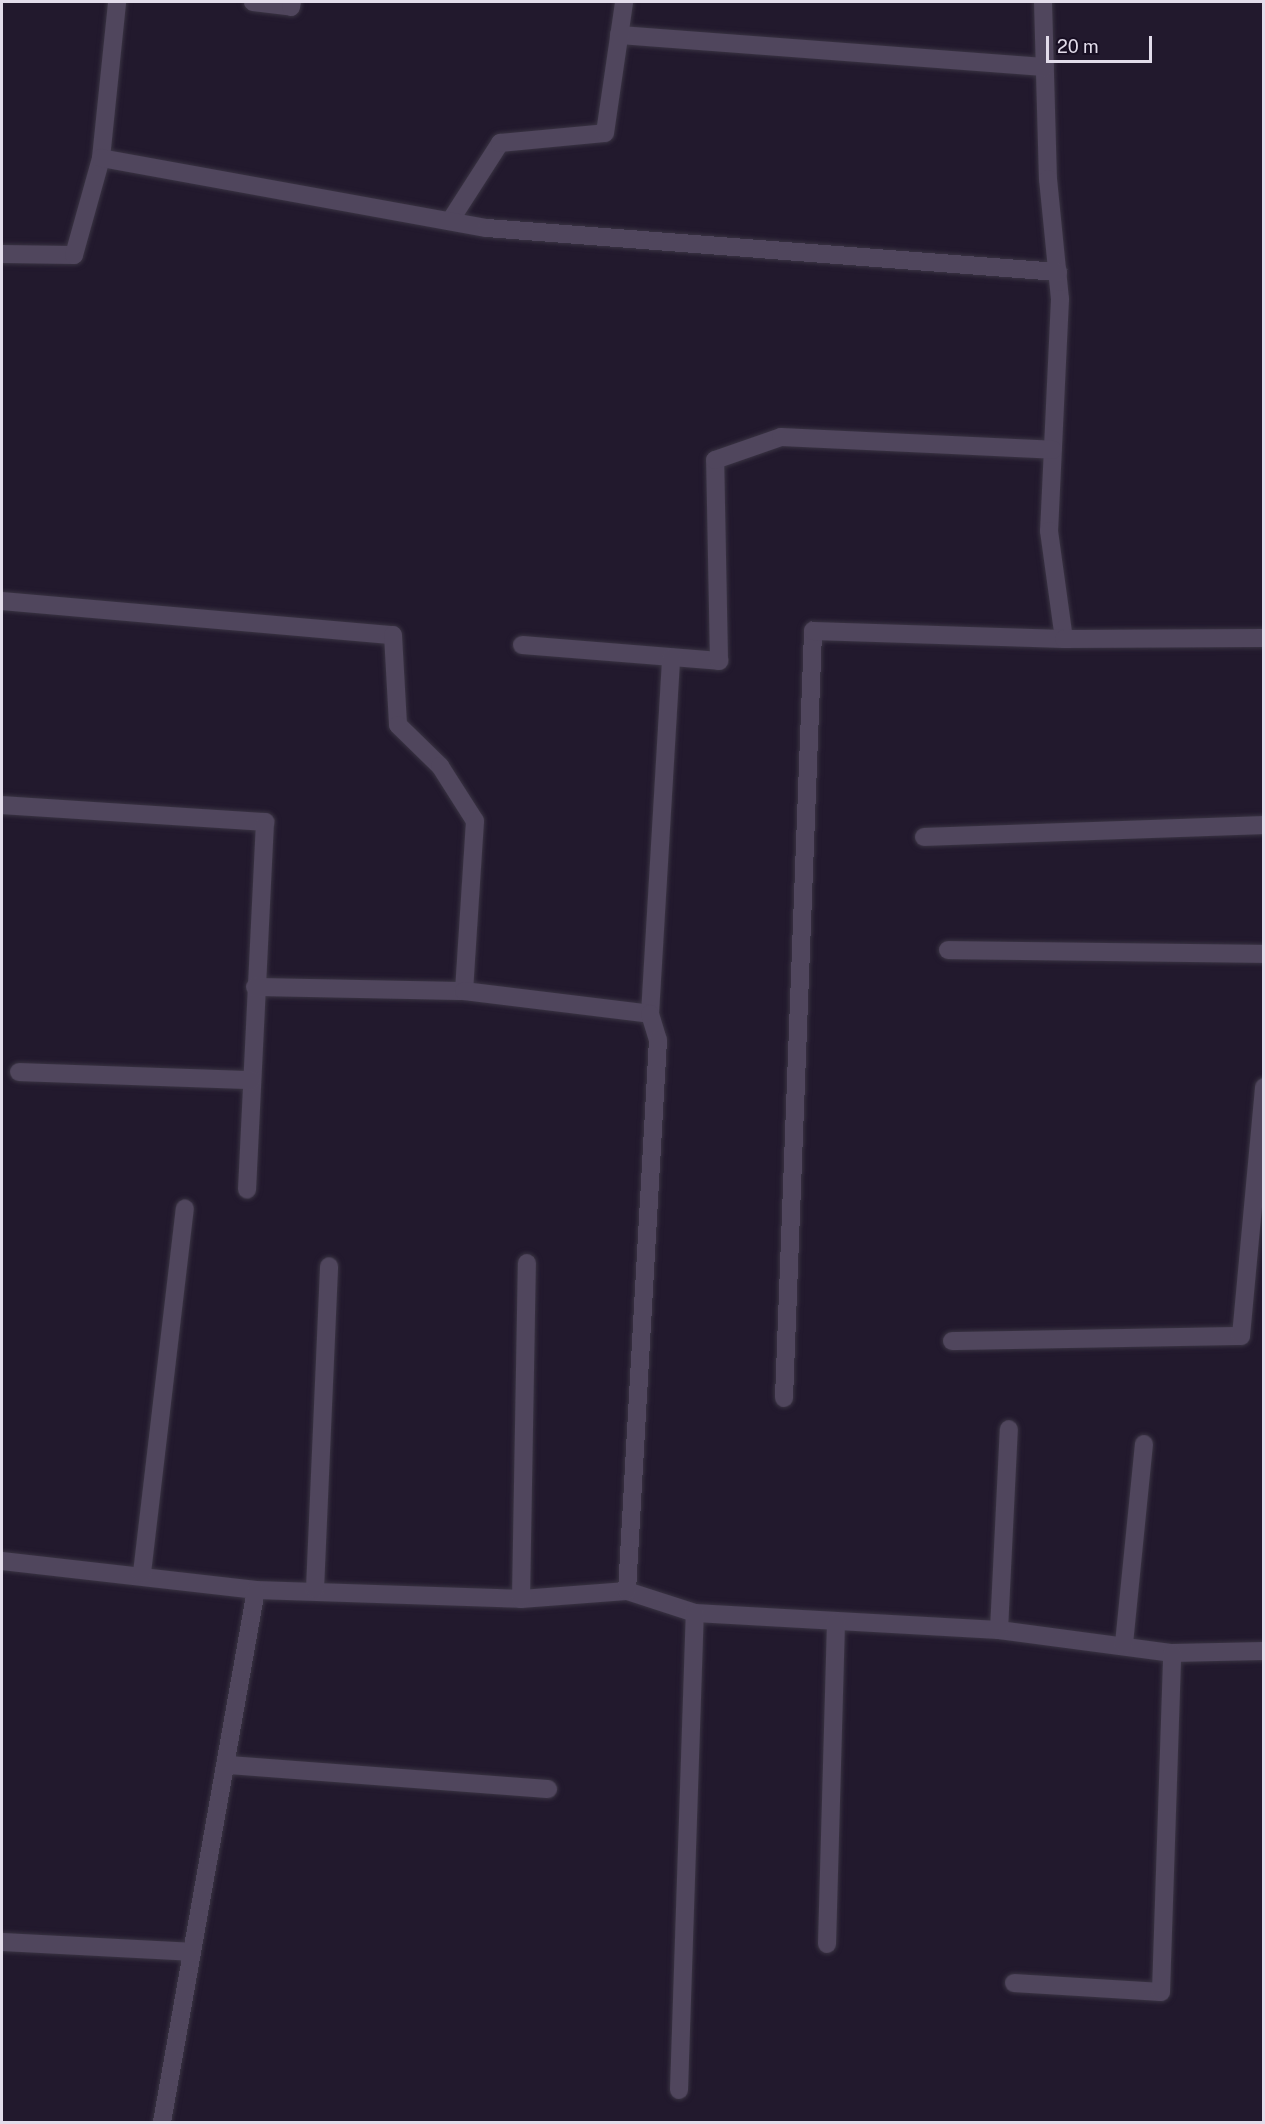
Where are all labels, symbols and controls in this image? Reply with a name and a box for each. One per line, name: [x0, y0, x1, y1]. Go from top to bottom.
scale bar: [1049, 24, 1156, 62]
text: 20 m: [1057, 36, 1099, 57]

